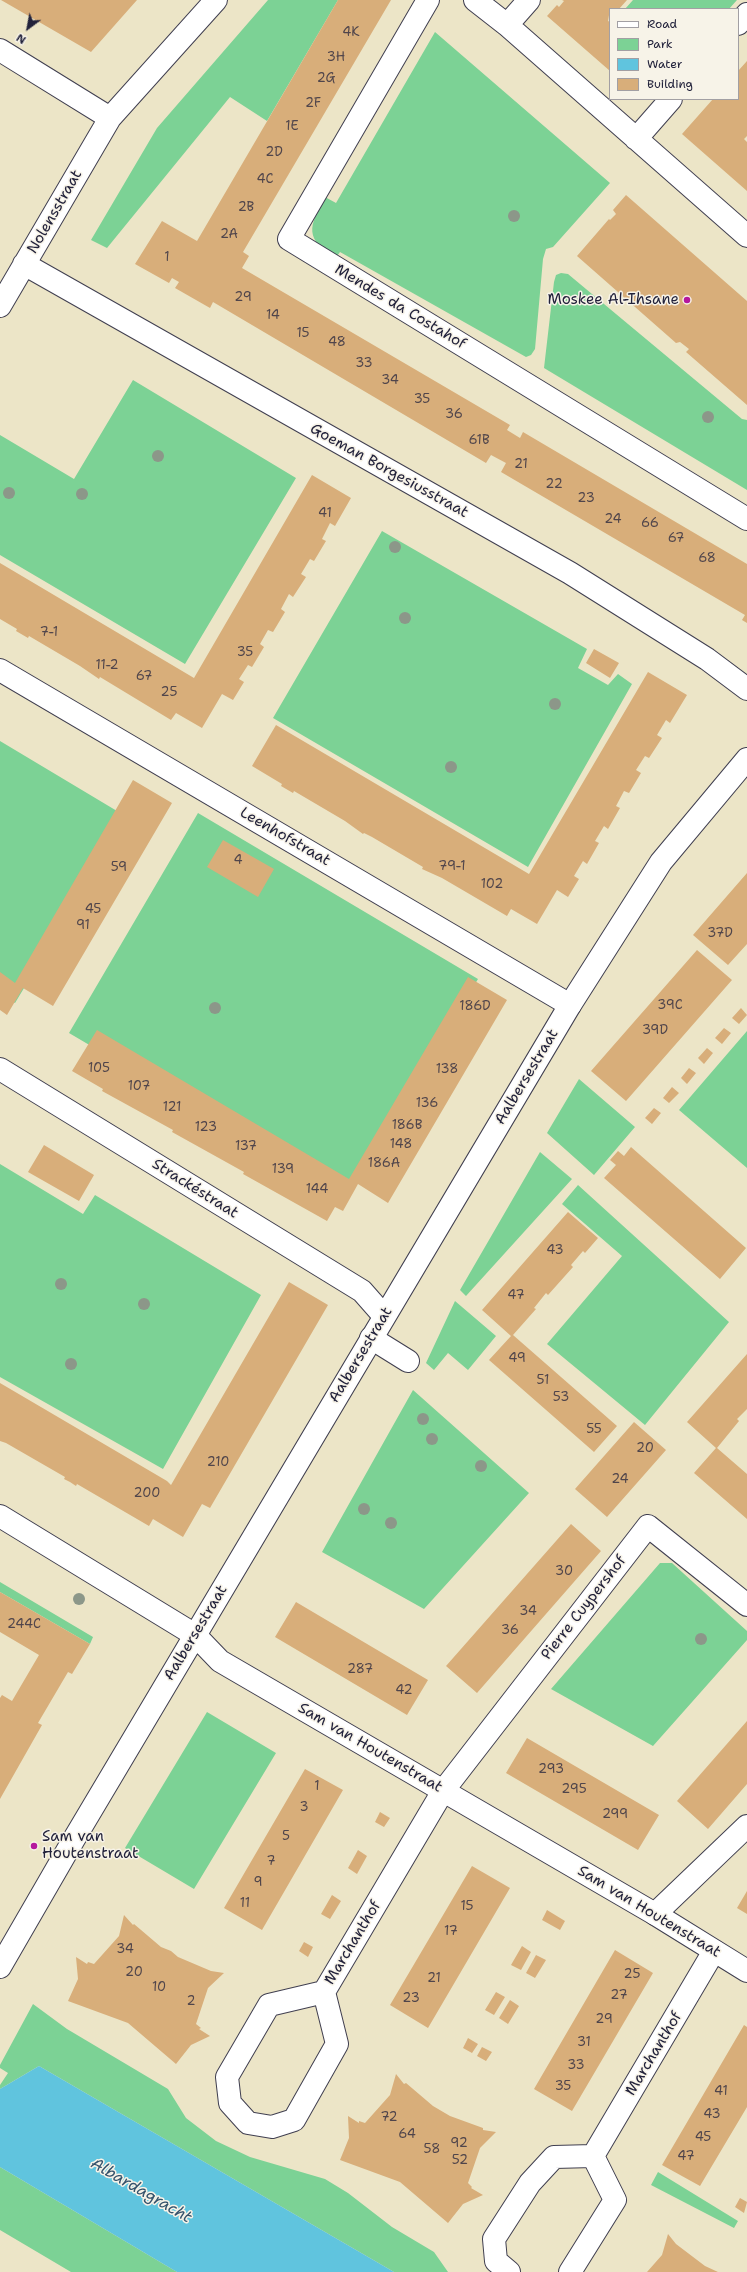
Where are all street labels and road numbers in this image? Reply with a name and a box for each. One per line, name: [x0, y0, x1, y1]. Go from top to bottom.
street label: Nolensstraat: [24, 167, 86, 257]
street label: Mendes da Costahof: [331, 261, 469, 353]
street label: Goeman Borgesiusstraat: [307, 420, 471, 522]
street label: Leenhofstraat: [237, 804, 333, 870]
street label: Aalbersestraat: [491, 1026, 563, 1128]
street label: Strackéstraat: [149, 1155, 241, 1223]
street label: Aalbersestraat: [325, 1304, 397, 1406]
street label: Pierre Cuypershof: [538, 1552, 630, 1664]
street label: Aalbersestraat: [160, 1582, 232, 1684]
street label: Sam van Houtenstraat: [295, 1699, 445, 1797]
street label: Sam van Houtenstraat: [574, 1862, 724, 1962]
street label: Marchanthof: [321, 1898, 385, 1988]
street label: Marchanthof: [622, 2009, 686, 2099]

